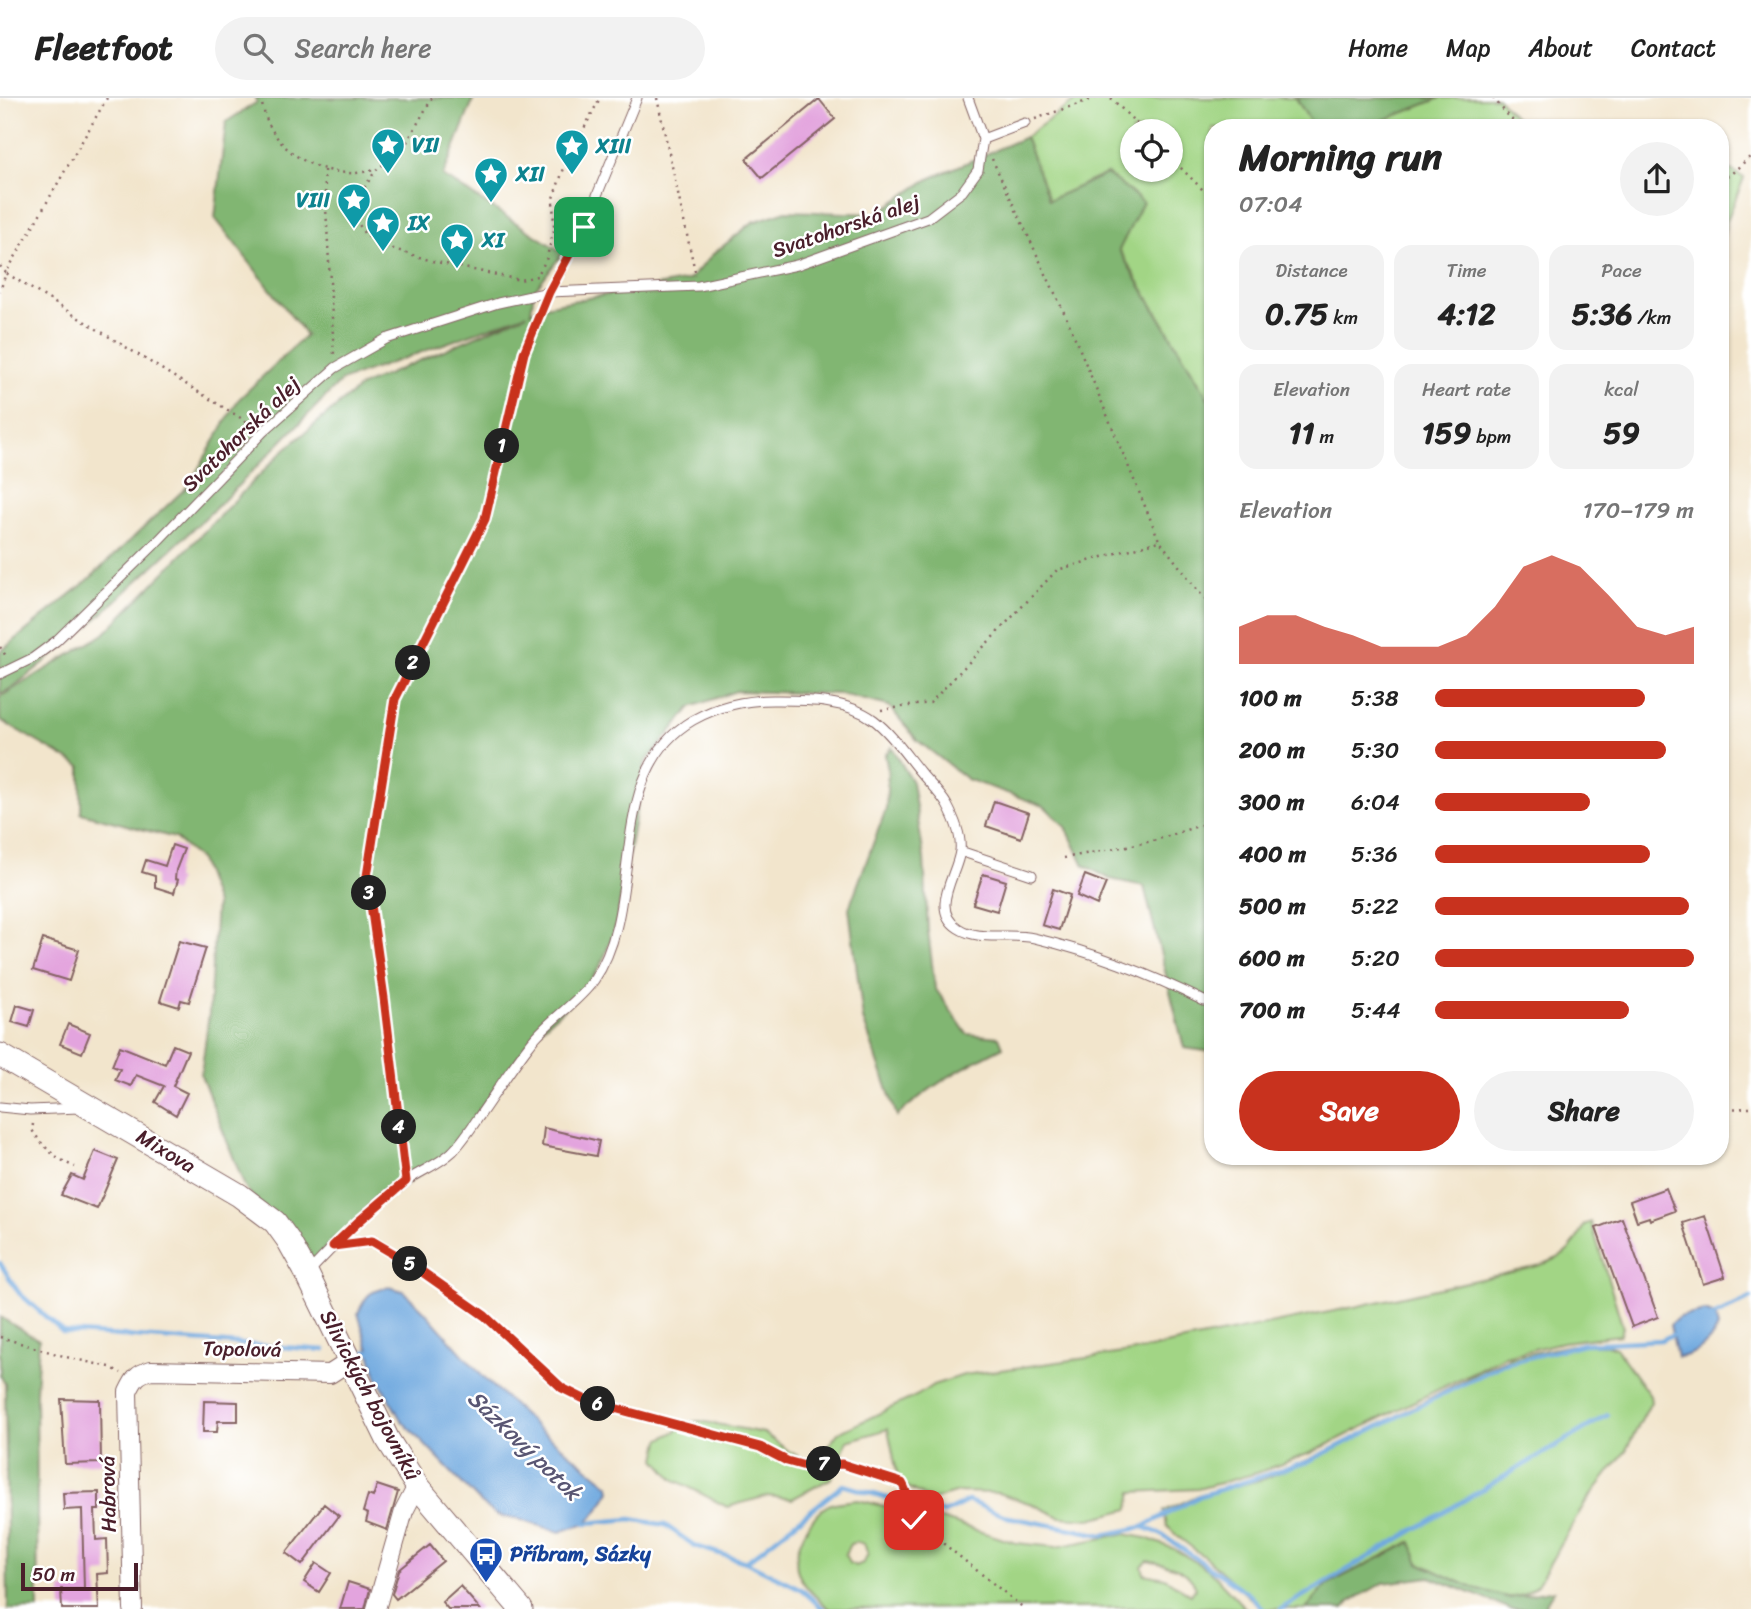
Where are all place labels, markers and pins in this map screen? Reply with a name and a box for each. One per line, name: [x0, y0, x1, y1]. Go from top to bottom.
place icon: VII: [369, 126, 407, 175]
place label: VII: [412, 126, 440, 164]
place icon: XIII: [553, 127, 591, 176]
place label: XIII: [594, 127, 632, 165]
place icon: XII: [472, 155, 510, 204]
place label: XII: [514, 155, 545, 193]
place label: VIII: [296, 181, 331, 219]
place icon: VIII: [335, 181, 373, 230]
pin: [554, 197, 614, 257]
place icon: IX: [364, 204, 402, 253]
place label: IX: [407, 204, 430, 242]
place icon: XI: [438, 221, 476, 270]
place label: XI: [480, 221, 506, 259]
pin: 1: [484, 428, 520, 464]
pin: 2: [396, 646, 430, 680]
pin: 3: [352, 876, 386, 910]
pin: 4: [382, 1110, 416, 1144]
pin: 5: [392, 1246, 428, 1282]
pin: 6: [580, 1386, 616, 1422]
pin: 7: [806, 1446, 842, 1482]
pin: [884, 1490, 944, 1550]
bus stop icon: Příbram, Sázky: [467, 1535, 505, 1584]
place label: Příbram, Sázky: [510, 1535, 652, 1573]

